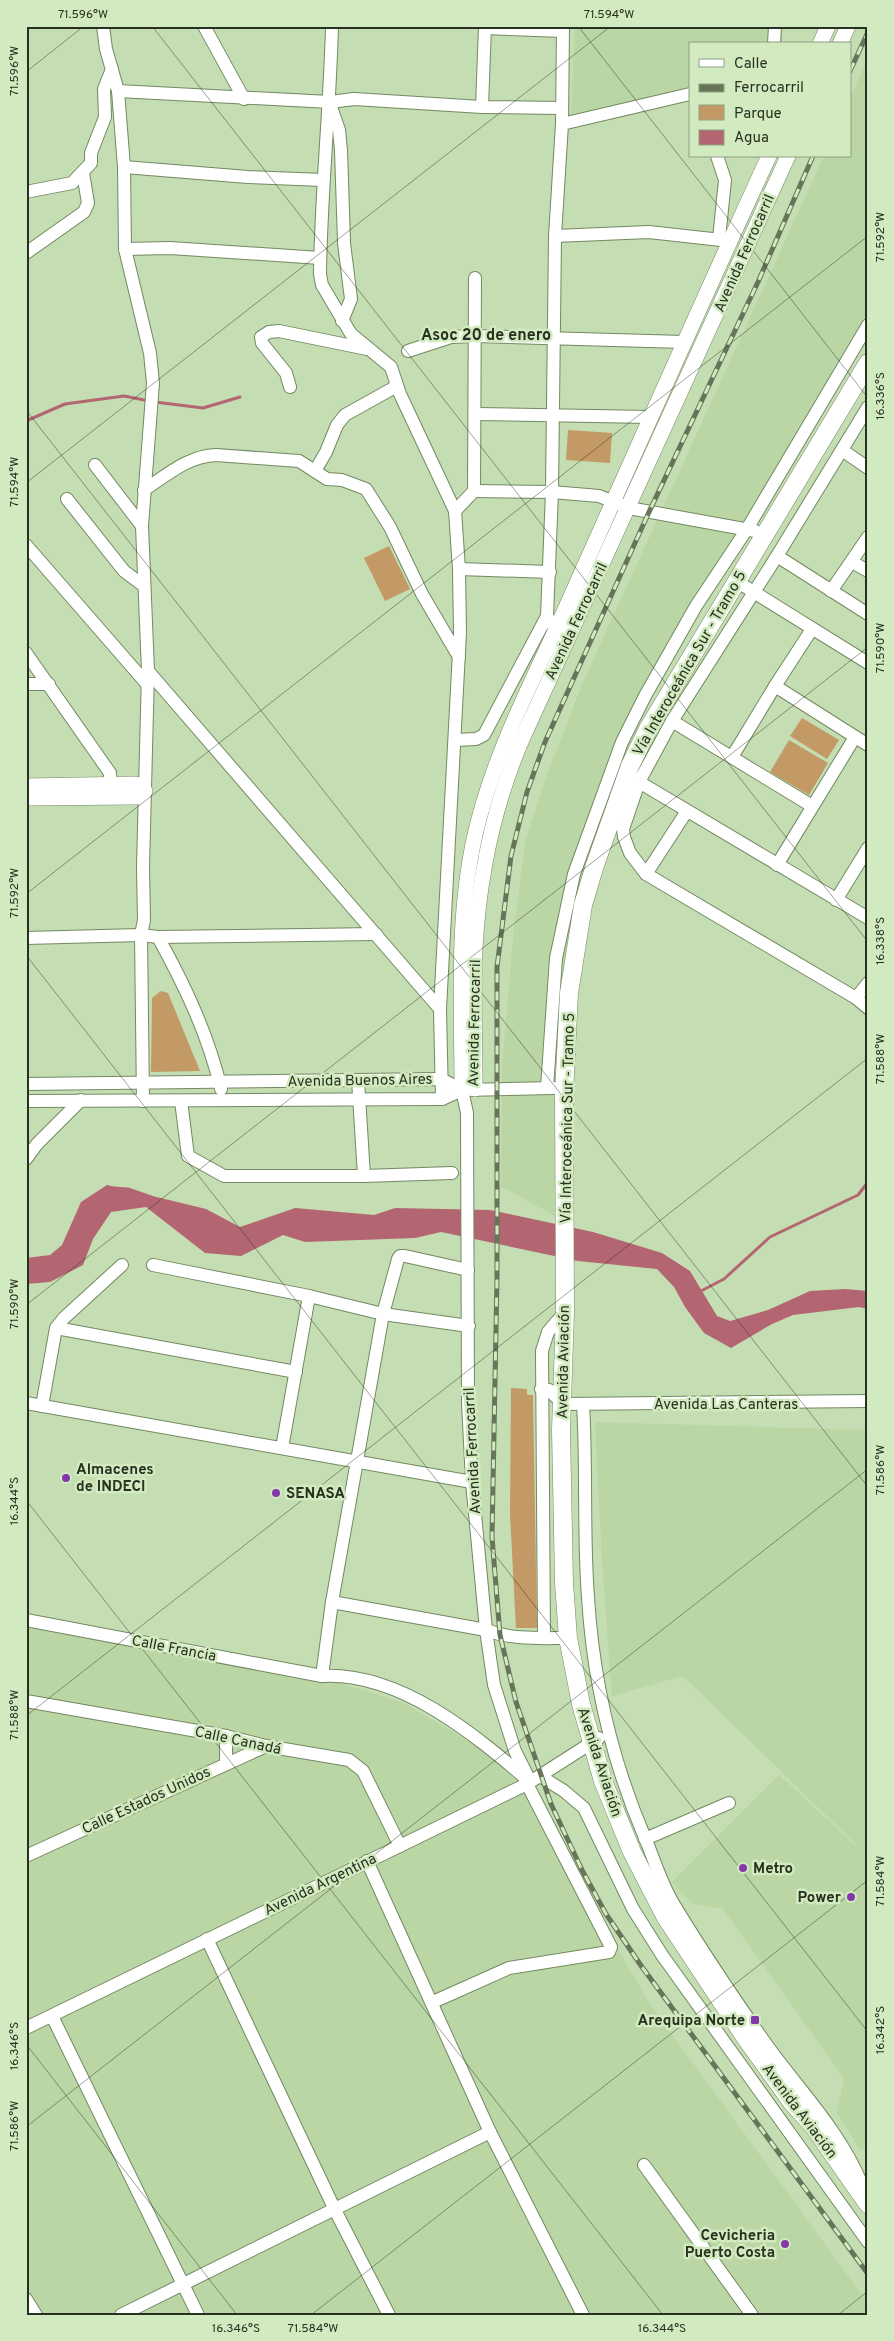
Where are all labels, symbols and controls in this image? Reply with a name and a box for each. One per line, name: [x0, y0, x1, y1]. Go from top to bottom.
text: 71.596°W: [58, 7, 108, 23]
text: 71.594°W: [584, 7, 634, 23]
legend: [689, 42, 852, 158]
text: 71.596°W: [7, 46, 23, 96]
text: Calle: [734, 55, 768, 74]
text: Ferrocarril: [734, 79, 804, 98]
text: Parque: [734, 105, 782, 124]
text: Agua: [734, 129, 769, 148]
street label: Avenida Ferrocarril: [711, 192, 780, 316]
text: 71.592°W: [873, 212, 889, 262]
district label: Asoc 20 de enero: [421, 326, 551, 346]
text: 16.336°S: [873, 372, 889, 420]
text: 71.594°W: [7, 457, 23, 507]
street label: Avenida Ferrocarril: [542, 560, 613, 683]
street label: Vía Interoceánica Sur - Tramo 5: [629, 568, 751, 760]
text: 71.590°W: [873, 623, 889, 673]
text: 71.592°W: [7, 868, 23, 918]
text: 16.338°S: [873, 917, 889, 965]
street label: Avenida Ferrocarril: [465, 959, 486, 1087]
street label: Vía Interoceánica Sur - Tramo 5: [557, 1012, 580, 1224]
text: 71.588°W: [873, 1034, 889, 1084]
street label: Avenida Buenos Aires: [287, 1071, 433, 1092]
text: 71.590°W: [7, 1279, 23, 1329]
street label: Avenida Aviación: [554, 1305, 575, 1419]
street label: Avenida Ferrocarril: [461, 1387, 486, 1515]
street label: Avenida Las Canteras: [654, 1396, 798, 1415]
text: 71.586°W: [873, 1445, 889, 1495]
place label: Almacenes de INDECI: [76, 1461, 154, 1497]
marker: Almacenes de INDECI: [60, 1472, 72, 1484]
text: 16.344°S: [7, 1477, 23, 1525]
place label: SENASA: [286, 1485, 345, 1504]
marker: SENASA: [270, 1487, 282, 1499]
street label: Calle Francia: [130, 1632, 218, 1667]
text: 71.588°W: [7, 1690, 23, 1740]
street label: Avenida Aviación: [572, 1705, 625, 1820]
street label: Calle Canadá: [193, 1723, 283, 1760]
street label: Calle Estados Unidos: [79, 1763, 214, 1840]
street label: Avenida Argentina: [261, 1850, 380, 1921]
text: 71.584°W: [873, 1856, 889, 1906]
place label: Metro: [753, 1860, 793, 1879]
marker: Metro: [737, 1862, 749, 1874]
place label: Power: [797, 1889, 842, 1908]
marker: Power: [845, 1891, 857, 1903]
text: 16.342°S: [873, 2006, 889, 2054]
place label: Arequipa Norte: [638, 2012, 745, 2031]
marker: Arequipa Norte: [749, 2014, 761, 2026]
text: 16.346°S: [7, 2022, 23, 2070]
street label: Avenida Aviación: [757, 2061, 841, 2163]
text: 71.586°W: [7, 2101, 23, 2151]
place label: Cevicheria Puerto Costa: [685, 2227, 775, 2263]
marker: Cevicheria Puerto Costa: [779, 2238, 791, 2250]
text: 16.346°S: [212, 2321, 260, 2337]
text: 71.584°W: [288, 2321, 338, 2337]
text: 16.344°S: [638, 2321, 686, 2337]

